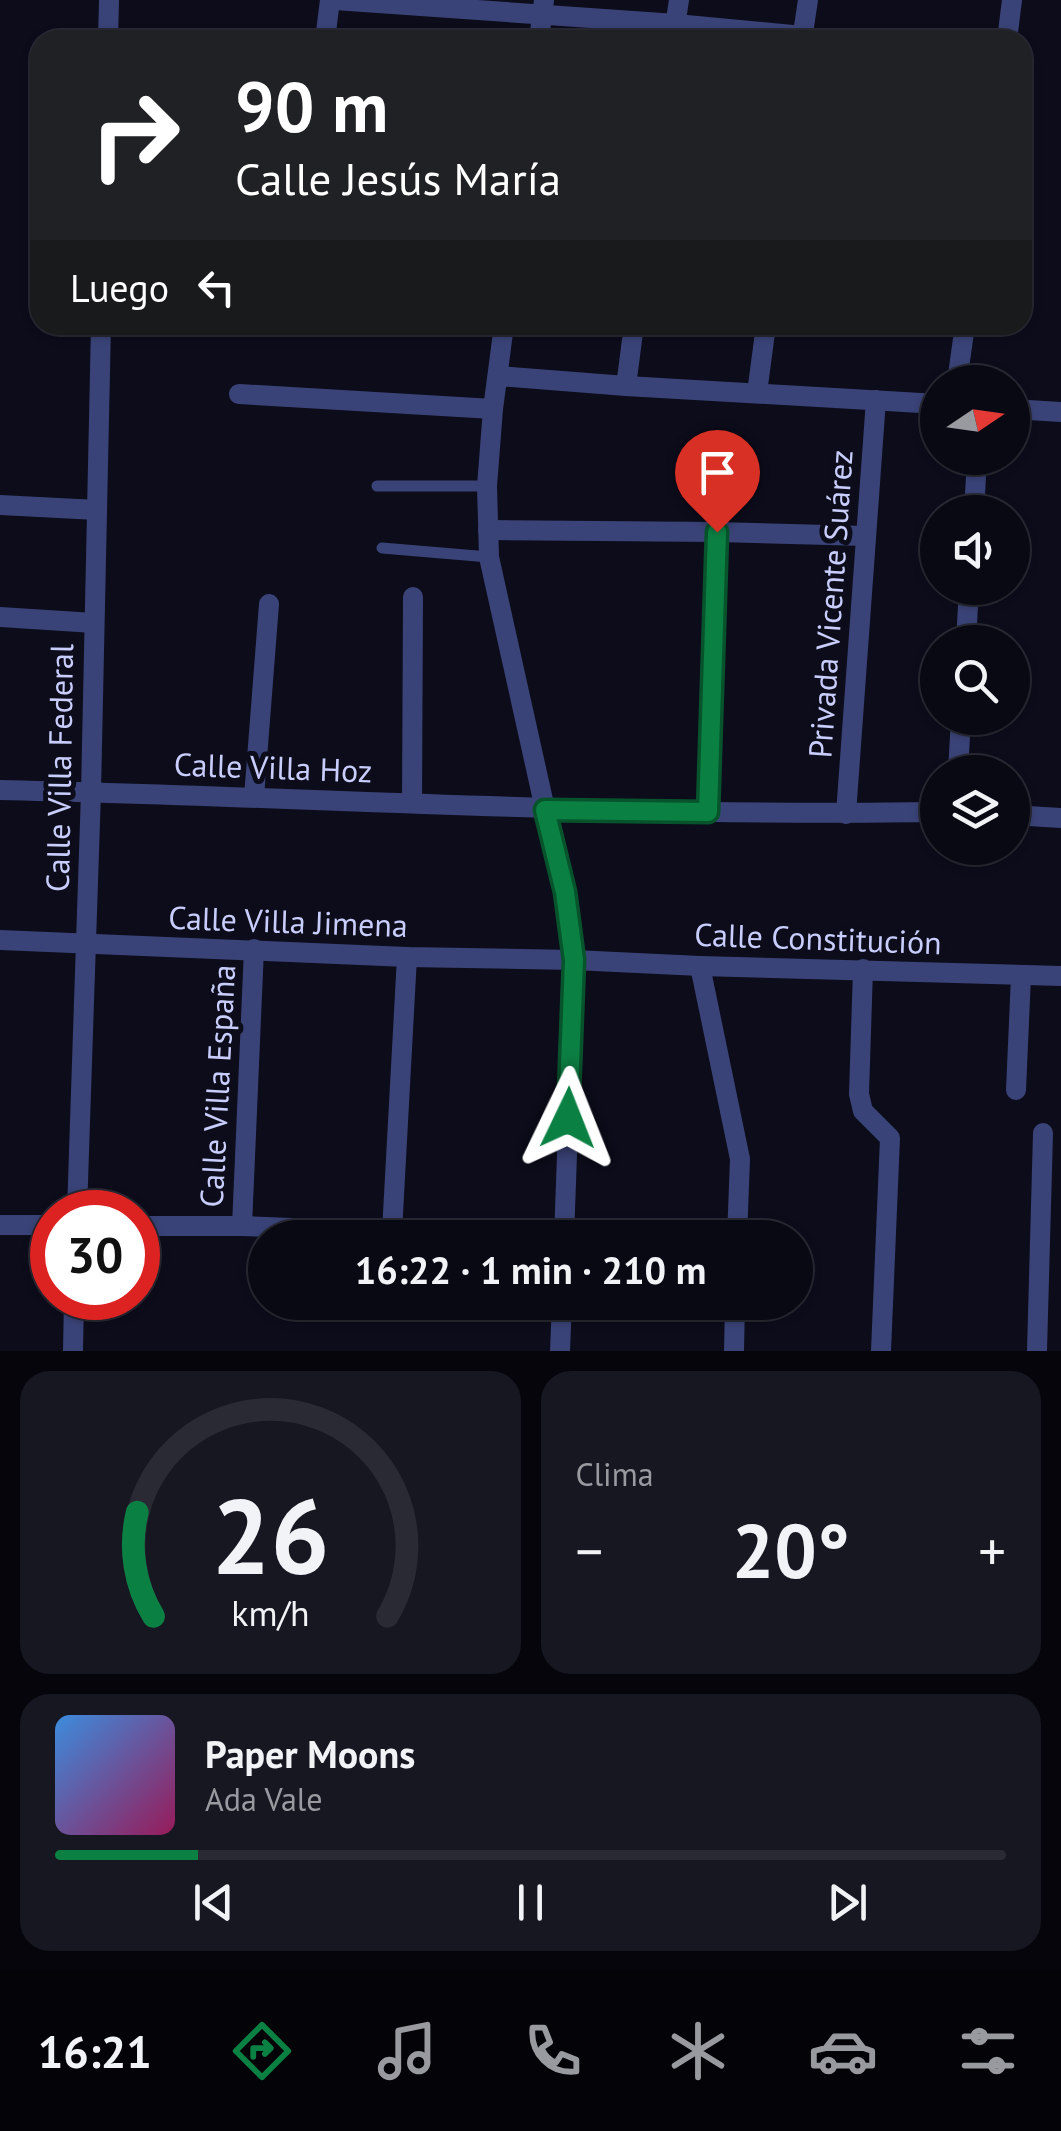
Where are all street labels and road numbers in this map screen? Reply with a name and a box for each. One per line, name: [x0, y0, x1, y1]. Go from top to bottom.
street label: Privada Vicente Suárez: [798, 448, 862, 759]
street label: Calle Villa Federal: [36, 643, 82, 893]
street label: Calle Villa Hoz: [173, 743, 373, 791]
street label: Calle Villa Jimena: [168, 896, 408, 946]
street label: Calle Constitución: [694, 913, 942, 963]
street label: Calle Villa España: [190, 963, 244, 1208]

